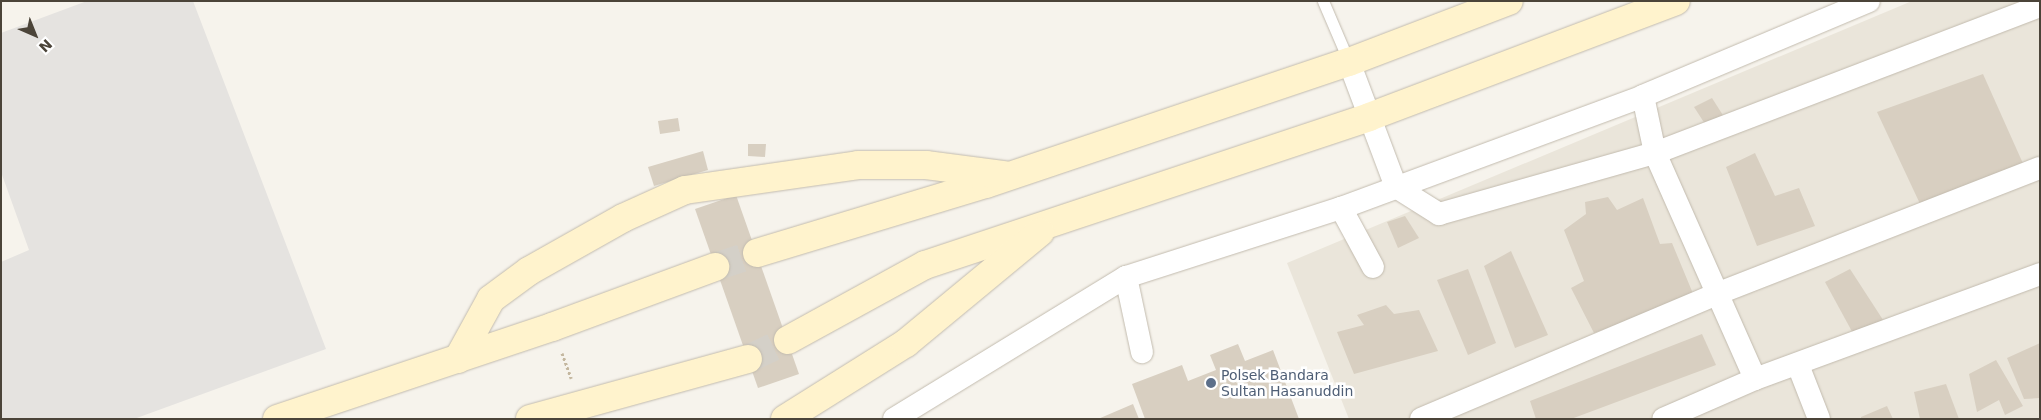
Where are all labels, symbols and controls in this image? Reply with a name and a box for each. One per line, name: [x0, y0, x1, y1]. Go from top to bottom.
north arrow: [10, 10, 60, 60]
text: N: [36, 36, 55, 56]
place label: Polsek Bandara Sultan Hasanuddin: [1221, 367, 1353, 400]
marker: Polsek Bandara Sultan Hasanuddin: [1205, 377, 1217, 389]

